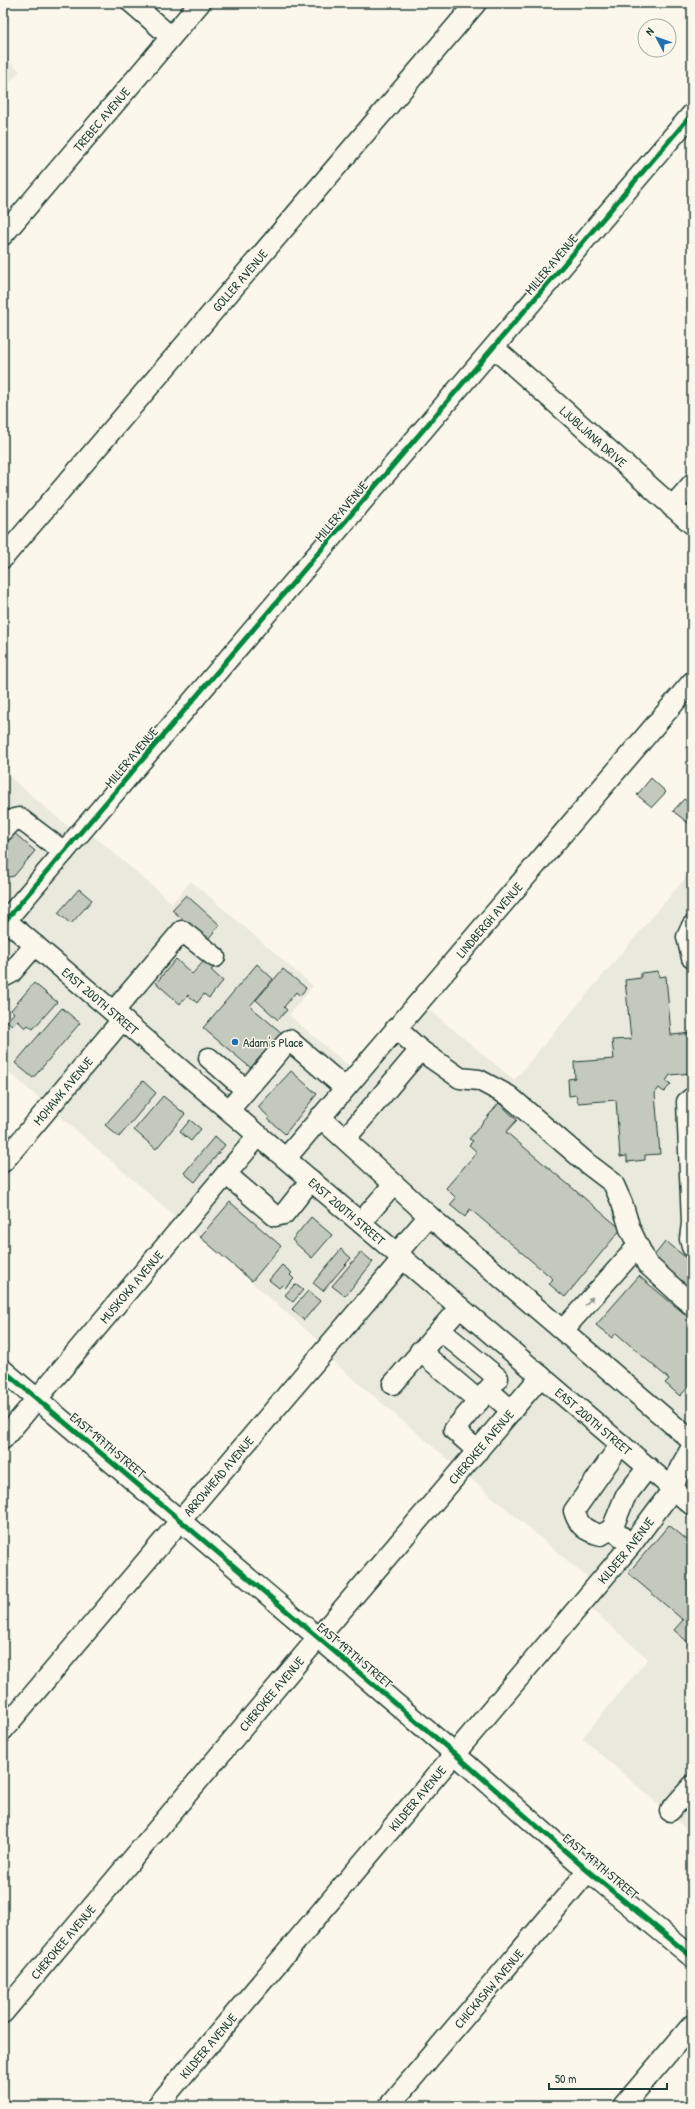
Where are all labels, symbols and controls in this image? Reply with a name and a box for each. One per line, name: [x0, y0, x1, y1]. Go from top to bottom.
north arrow: [637, 18, 677, 58]
text: N: [642, 25, 657, 38]
street label: TREBEC AVENUE: [69, 83, 134, 155]
street label: MILLER AVENUE: [520, 230, 582, 298]
street label: GOLLER AVENUE: [208, 245, 272, 315]
street label: LJUBLJANA DRIVE: [556, 402, 631, 471]
street label: MILLER AVENUE: [310, 477, 372, 545]
street label: MILLER AVENUE: [100, 723, 162, 791]
street label: LINDBERGH AVENUE: [452, 878, 527, 961]
street label: EAST 200TH STREET: [58, 963, 143, 1039]
place label: Adam's Place: [243, 1033, 304, 1051]
marker: Adam's Place: [230, 1037, 240, 1047]
street label: MOHAWK AVENUE: [29, 1052, 97, 1129]
street label: EAST 200TH STREET: [305, 1173, 390, 1250]
street label: MUSKOKA AVENUE: [95, 1246, 167, 1327]
one-way arrow: [585, 1296, 594, 1306]
street label: EAST 200TH STREET: [551, 1383, 637, 1460]
street label: CHEROKEE AVENUE: [444, 1405, 518, 1488]
street label: EAST 197TH STREET: [66, 1408, 150, 1483]
street label: ARROWHEAD AVENUE: [179, 1432, 258, 1520]
street label: KILDEER AVENUE: [593, 1513, 658, 1587]
street label: EAST 197TH STREET: [313, 1618, 397, 1693]
street label: CHEROKEE AVENUE: [235, 1652, 308, 1735]
street label: KILDEER AVENUE: [384, 1761, 450, 1835]
street label: EAST 197TH STREET: [559, 1829, 643, 1904]
street label: CHEROKEE AVENUE: [26, 1900, 100, 1983]
street label: CHICKASAW AVENUE: [450, 1945, 528, 2032]
street label: KILDEER AVENUE: [175, 2009, 241, 2082]
scale bar: [549, 2065, 667, 2091]
text: 50 m: [555, 2070, 576, 2087]

